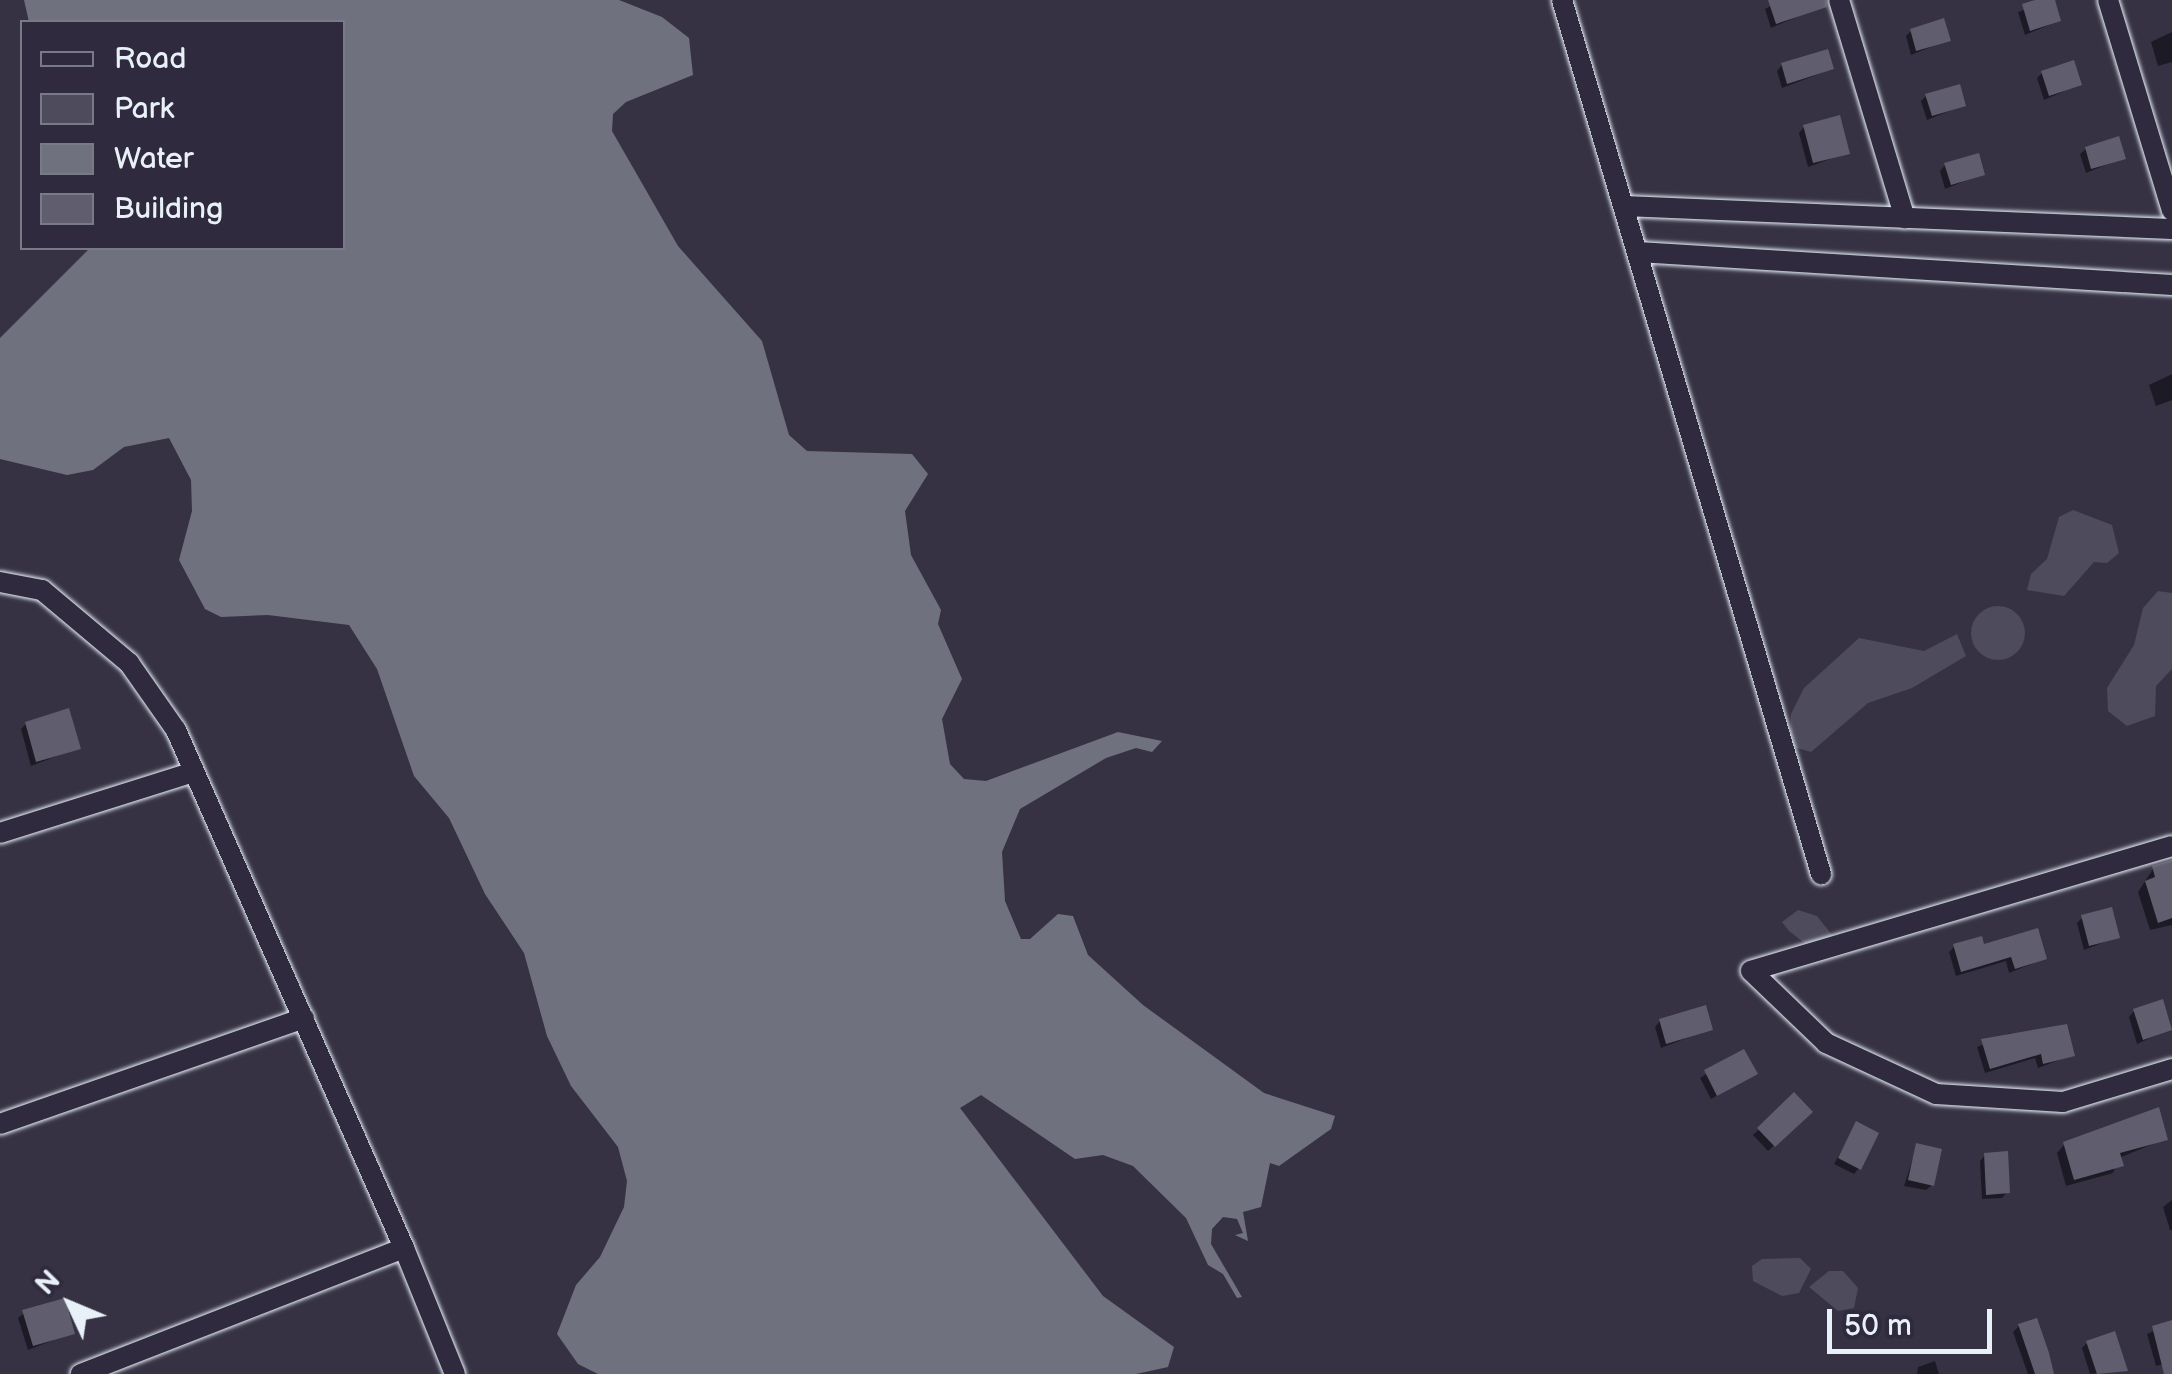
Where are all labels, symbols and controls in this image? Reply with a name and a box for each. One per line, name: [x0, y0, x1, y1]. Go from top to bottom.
legend: [20, 20, 345, 250]
text: Road: [114, 41, 187, 77]
text: Park: [114, 91, 174, 127]
text: Water: [114, 141, 194, 177]
text: Building: [114, 191, 223, 227]
north arrow: [20, 1254, 120, 1354]
text: N: [29, 1264, 67, 1302]
scale bar: [1832, 1289, 1997, 1351]
text: 50 m: [1844, 1308, 1912, 1344]

